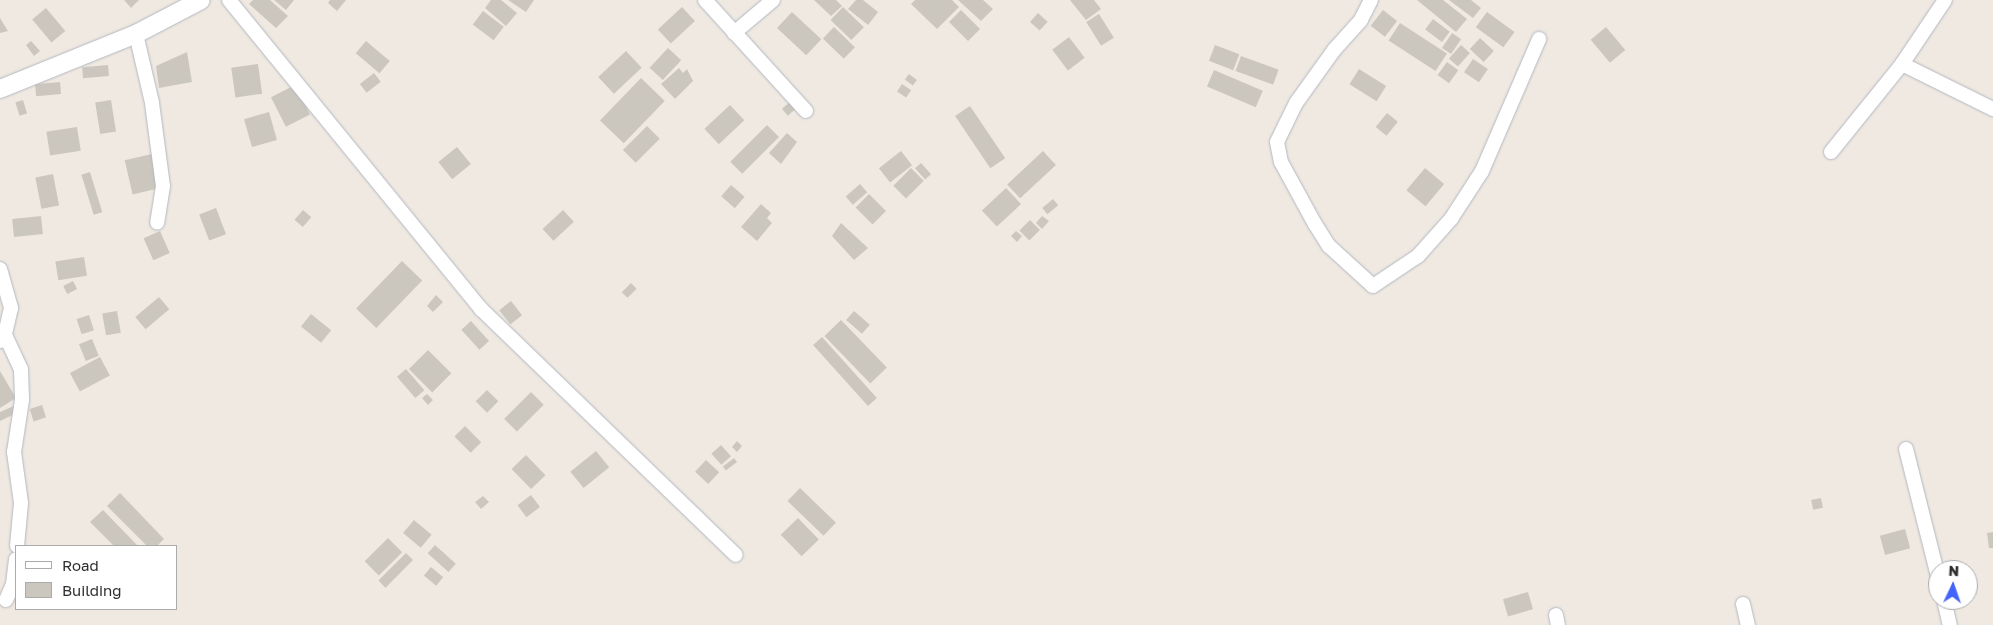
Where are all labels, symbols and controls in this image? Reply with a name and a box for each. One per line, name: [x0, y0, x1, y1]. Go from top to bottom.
legend: [15, 545, 178, 610]
text: Road: [62, 556, 99, 574]
north arrow: [1928, 560, 1978, 610]
text: N: [1948, 562, 1960, 579]
text: Building: [62, 581, 122, 599]

